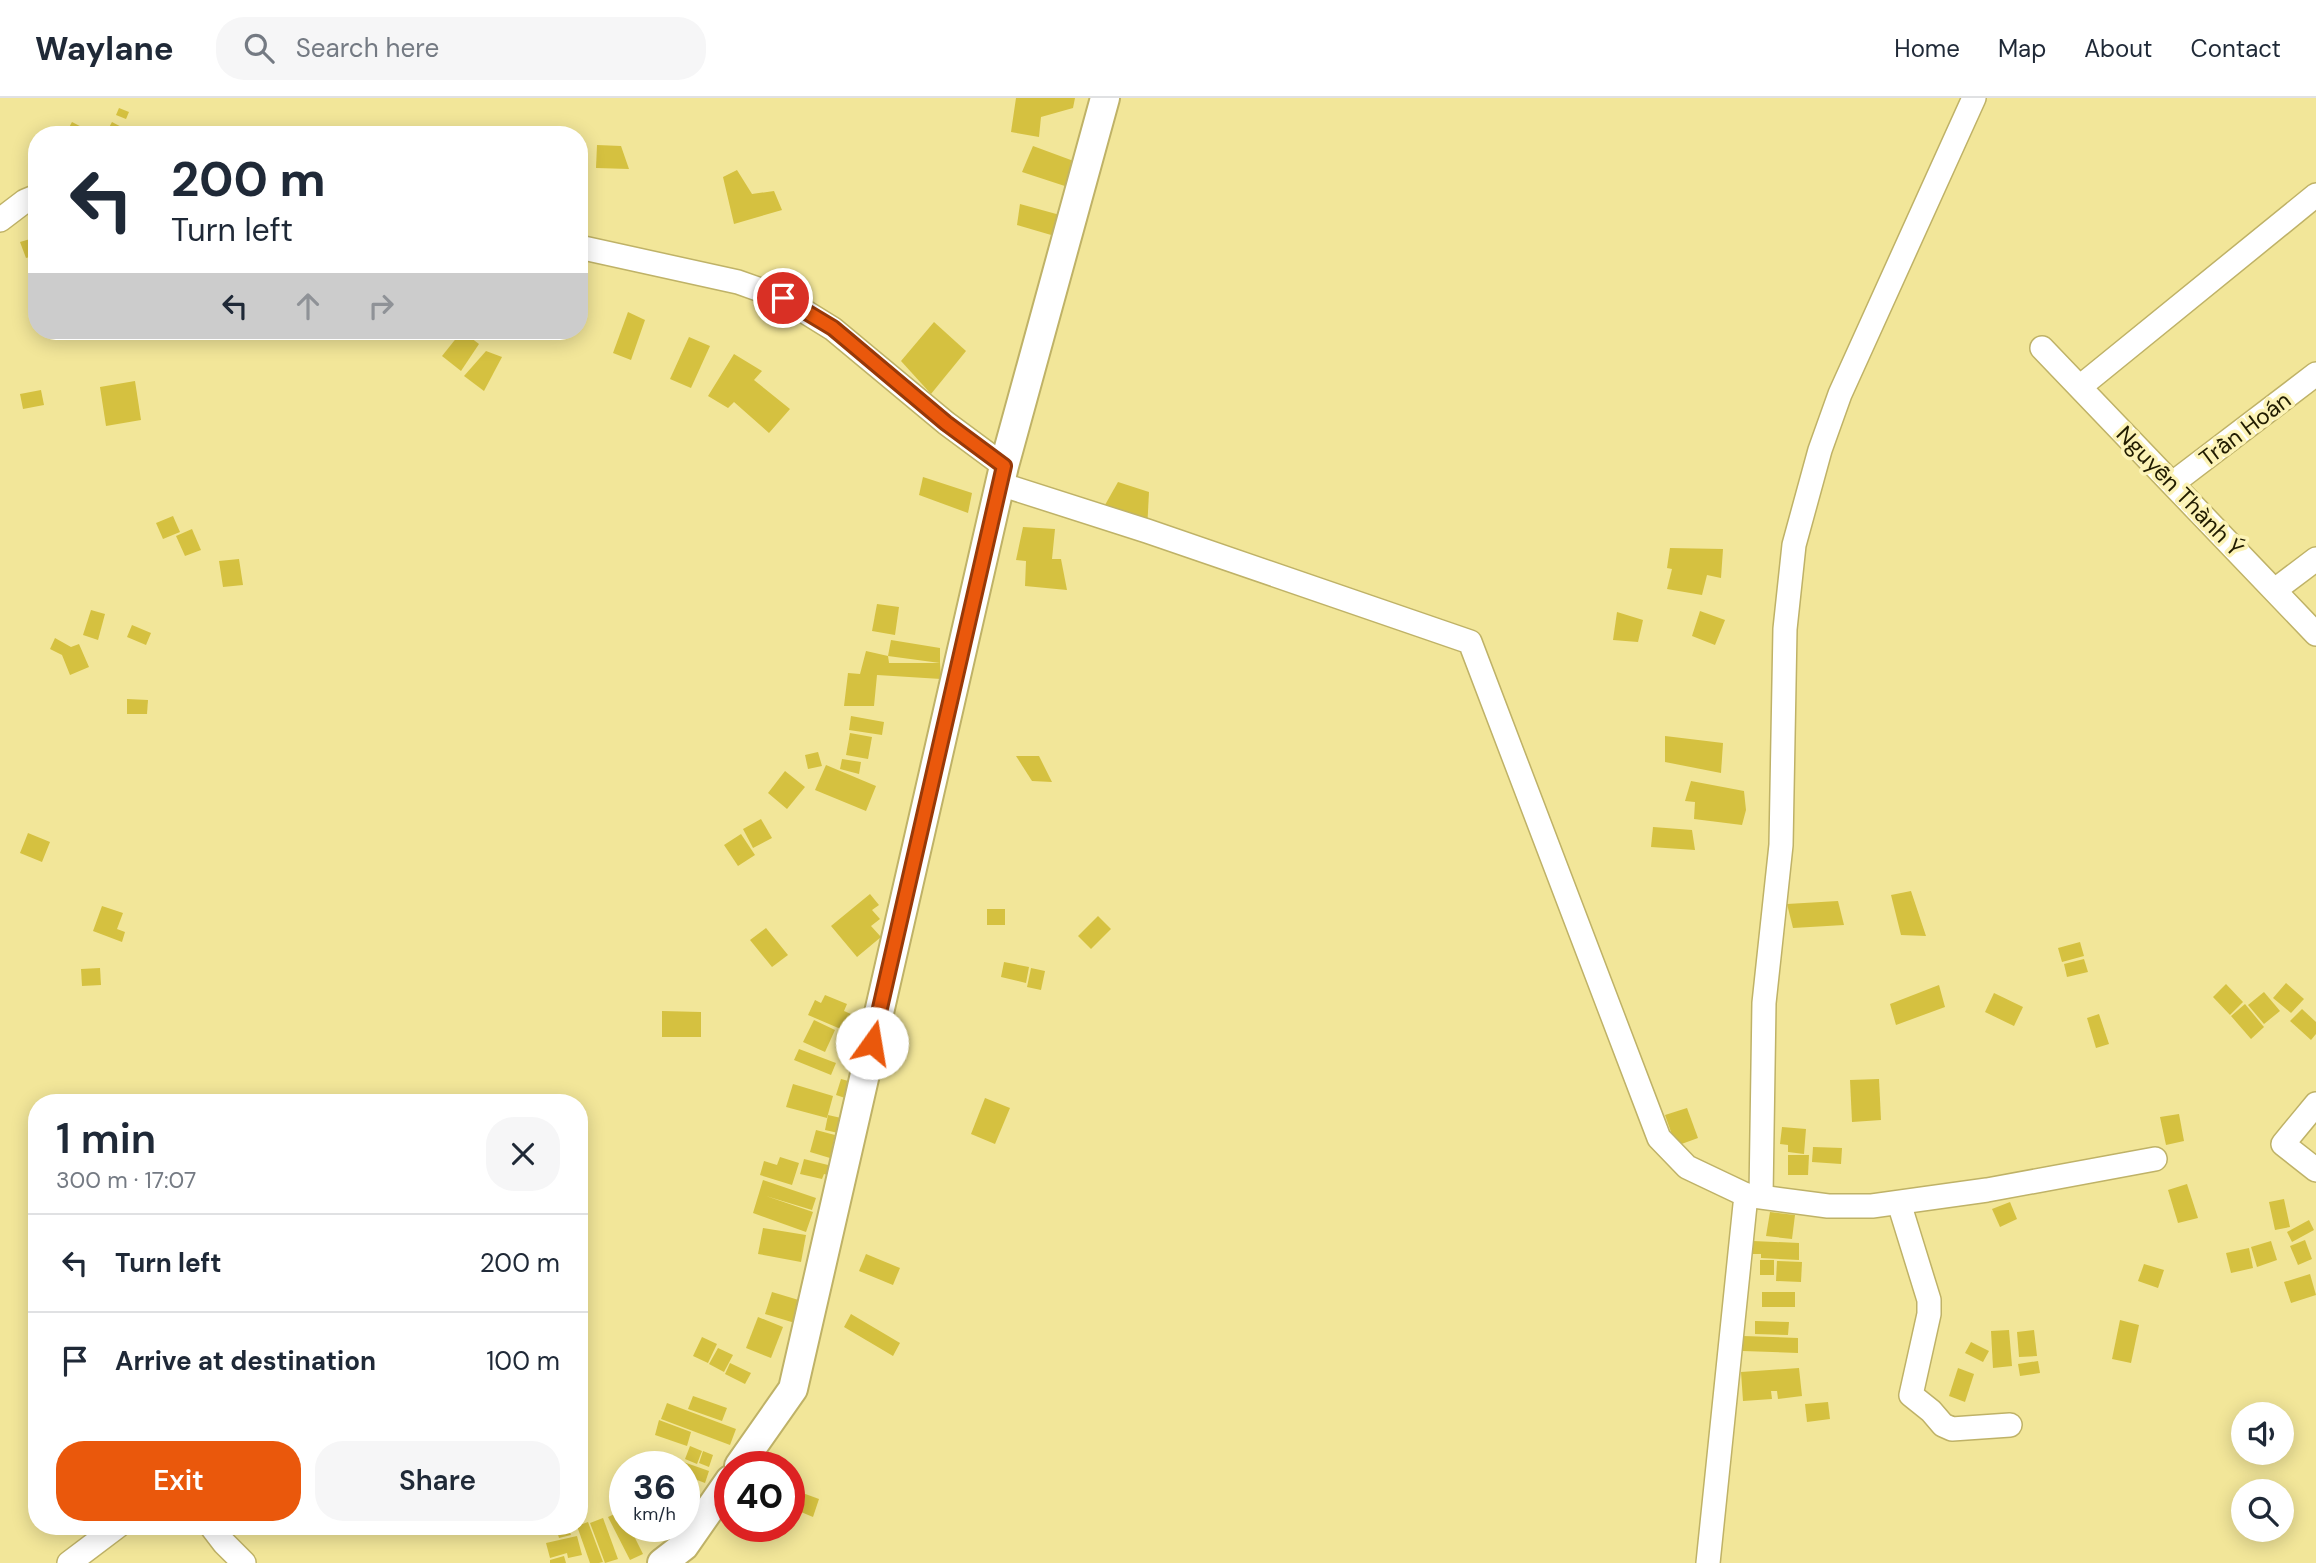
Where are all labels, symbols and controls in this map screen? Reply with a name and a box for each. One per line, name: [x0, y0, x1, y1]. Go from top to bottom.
search box: [216, 17, 706, 80]
text: Waylane: [35, 27, 174, 70]
icon: search: [240, 29, 278, 67]
text: Search here: [296, 31, 439, 65]
text: Home: [1894, 33, 1960, 64]
text: Map: [1998, 33, 2046, 64]
text: About: [2084, 33, 2153, 64]
text: Contact: [2191, 33, 2281, 64]
text: 200 m: [171, 147, 326, 211]
icon: left: [56, 154, 147, 245]
text: Turn left: [171, 209, 293, 251]
pin: [753, 268, 813, 328]
icon: arrive: [764, 279, 802, 317]
icon: left: [216, 287, 254, 325]
icon: ahead: [289, 287, 327, 325]
icon: right: [362, 287, 400, 325]
street label: Trần Hoán: [2193, 385, 2297, 473]
street label: Nguyễn Thành Ý: [2110, 419, 2250, 563]
position arrow: [835, 1006, 909, 1080]
text: 1 min: [56, 1111, 156, 1166]
button: close: [486, 1117, 560, 1191]
text: 300 m · 17:07: [56, 1165, 196, 1195]
icon: left: [56, 1244, 94, 1282]
text: Turn left: [115, 1246, 222, 1280]
text: 200 m: [480, 1246, 560, 1280]
icon: arrive: [56, 1342, 94, 1380]
text: Arrive at destination: [115, 1344, 376, 1378]
text: 100 m: [486, 1344, 560, 1378]
map controls: [2231, 1402, 2294, 1542]
button: sound: [2231, 1402, 2294, 1465]
button: Exit: [56, 1441, 301, 1521]
button: Share: [315, 1441, 560, 1521]
speed limit sign: 40: [714, 1451, 805, 1542]
text: 36: [633, 1464, 676, 1510]
button: search: [2231, 1479, 2294, 1542]
text: km/h: [633, 1502, 676, 1526]

